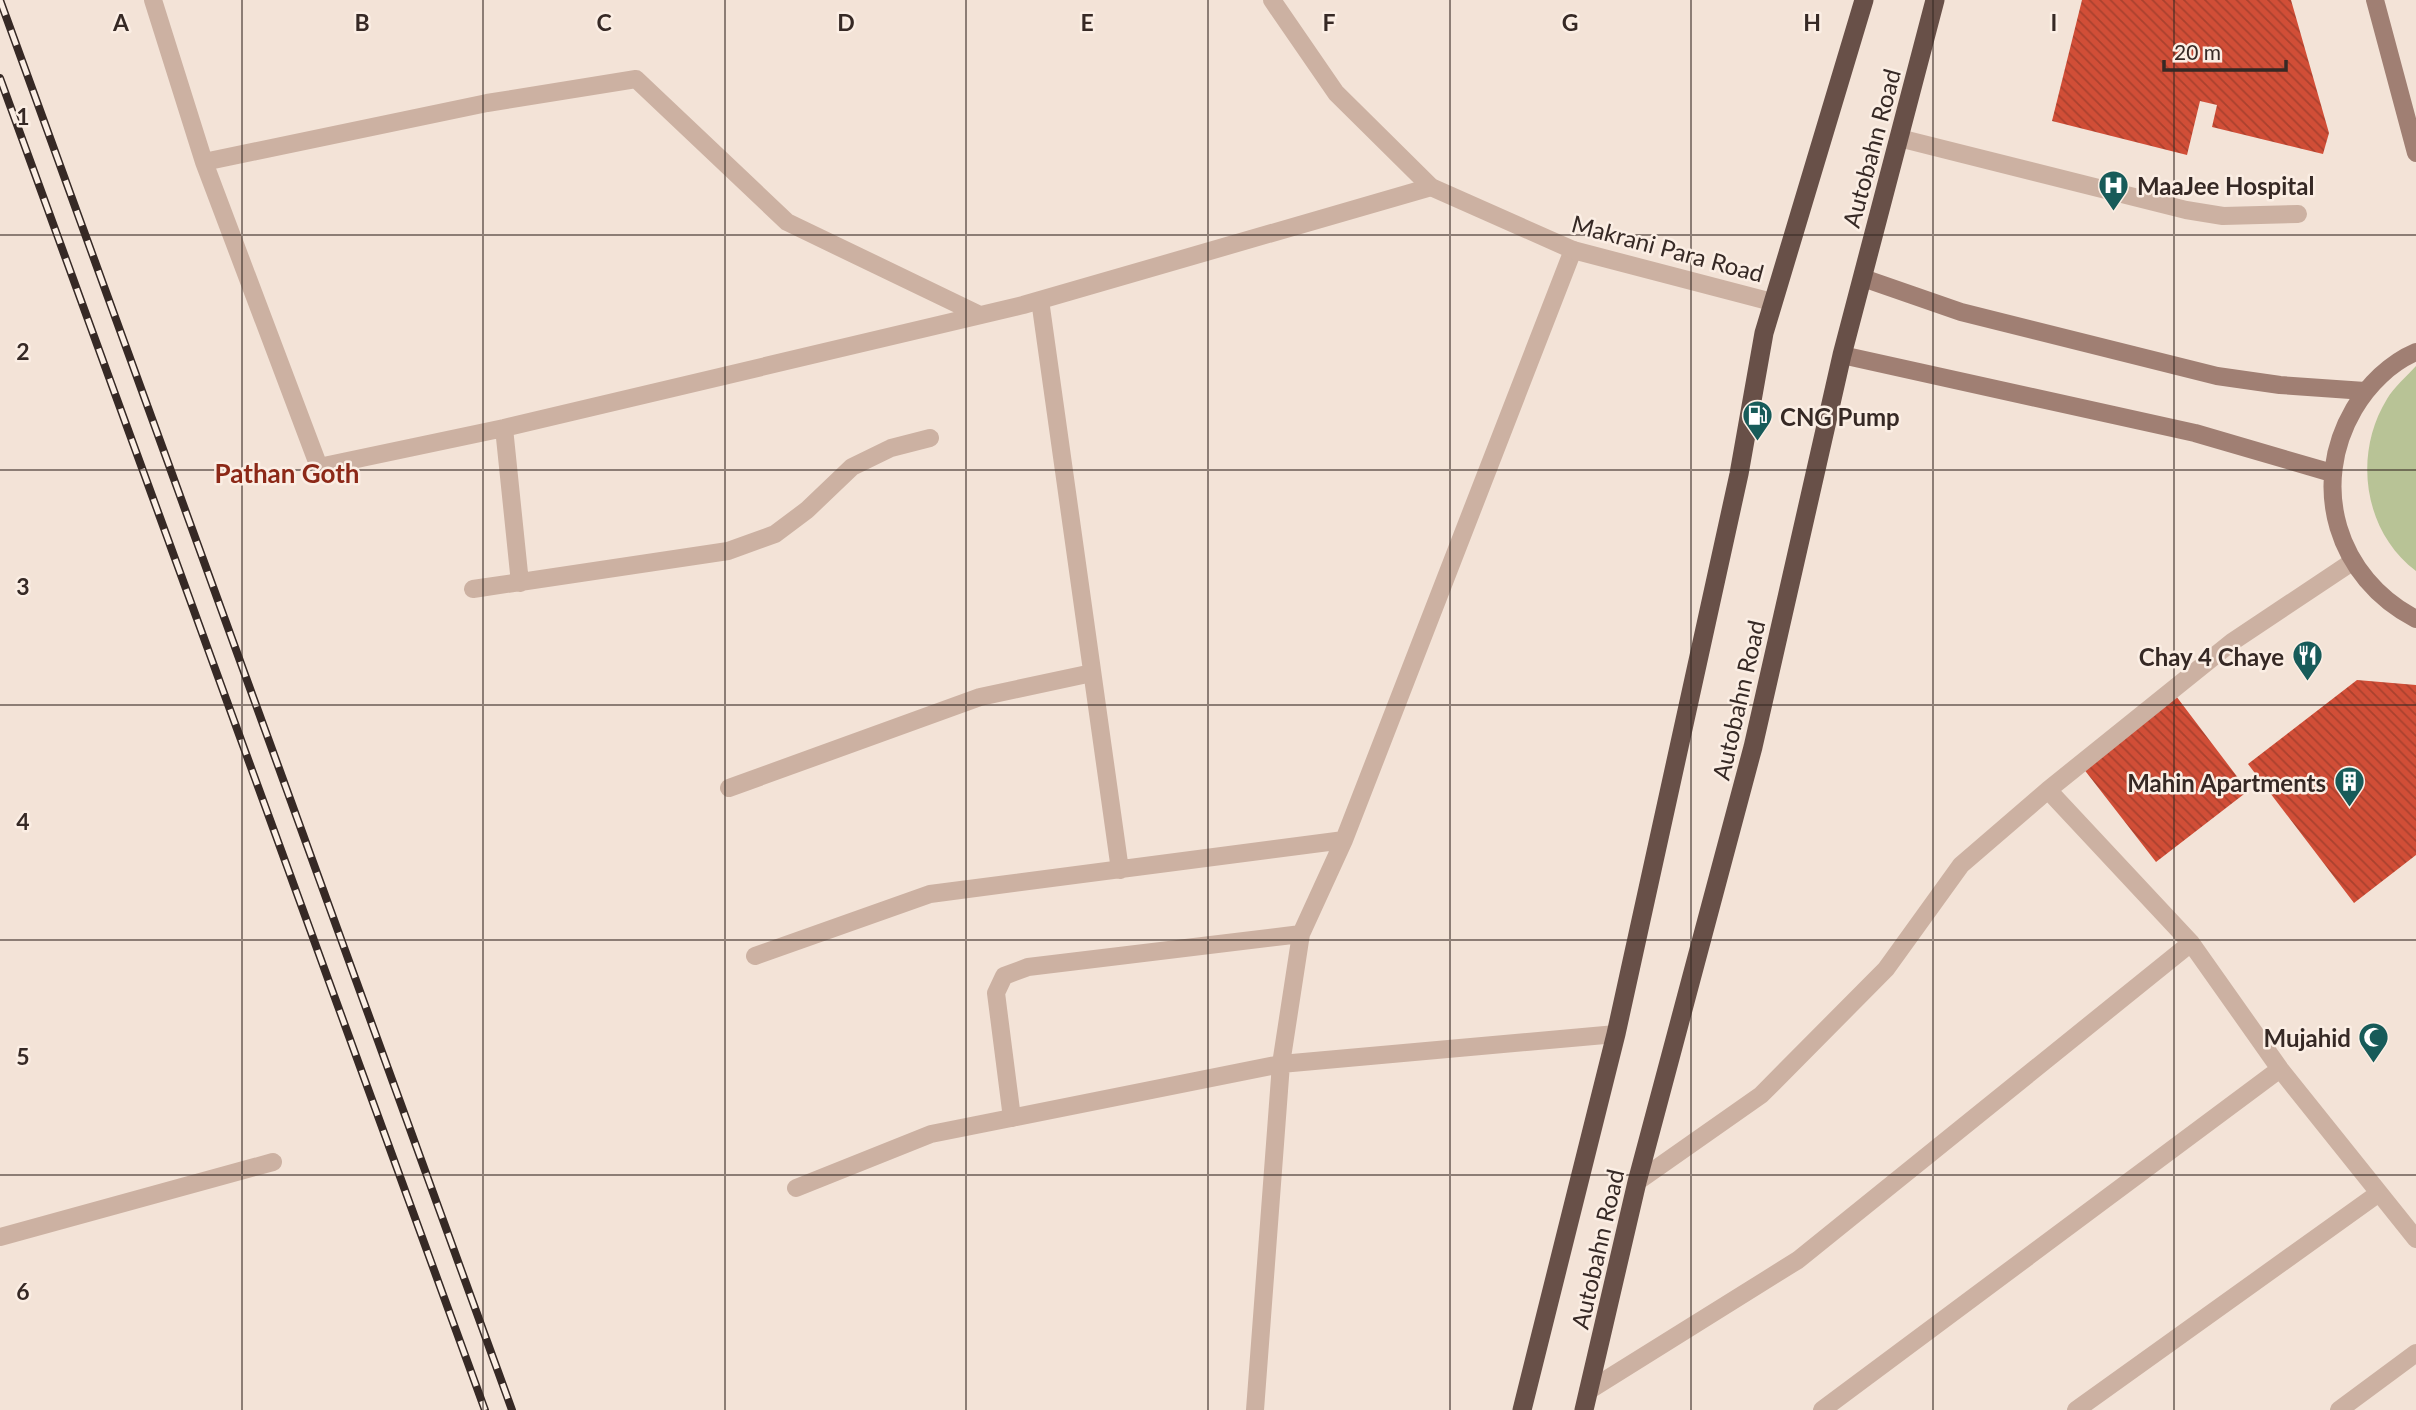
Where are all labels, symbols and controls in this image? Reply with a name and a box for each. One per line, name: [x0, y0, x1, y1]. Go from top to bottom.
text: A: [112, 8, 130, 36]
text: B: [354, 8, 370, 36]
text: C: [596, 8, 612, 36]
text: D: [837, 8, 855, 36]
text: E: [1080, 8, 1094, 36]
text: F: [1322, 8, 1336, 36]
text: G: [1562, 8, 1578, 36]
text: H: [1803, 8, 1821, 36]
text: I: [2051, 8, 2057, 36]
scale bar: [2164, 28, 2286, 72]
text: 20 m: [2174, 39, 2221, 64]
street label: Autobahn Road: [1836, 66, 1906, 230]
text: 1: [16, 102, 30, 130]
hospital icon: MaaJee Hospital: [2097, 168, 2131, 212]
place label: MaaJee Hospital: [2137, 171, 2314, 200]
street label: Makrani Para Road: [1569, 208, 1767, 288]
text: 2: [16, 337, 30, 365]
fuel station icon: CNG Pump: [1740, 399, 1774, 443]
place label: CNG Pump: [1780, 402, 1900, 431]
district label: Pathan Goth: [215, 457, 359, 489]
text: 3: [16, 572, 30, 600]
street label: Autobahn Road: [1706, 617, 1770, 783]
restaurant icon: Chay 4 Chaye: [2290, 639, 2324, 683]
place label: Chay 4 Chaye: [2139, 642, 2284, 671]
building icon: Mahin Apartments: [2332, 765, 2366, 809]
place label: Mahin Apartments: [2127, 768, 2326, 797]
text: 4: [16, 807, 30, 835]
mosque icon: Mujahid: [2357, 1020, 2391, 1064]
place label: Mujahid: [2263, 1023, 2351, 1052]
text: 5: [16, 1042, 30, 1070]
street label: Autobahn Road: [1565, 1166, 1629, 1332]
text: 6: [16, 1277, 30, 1305]

